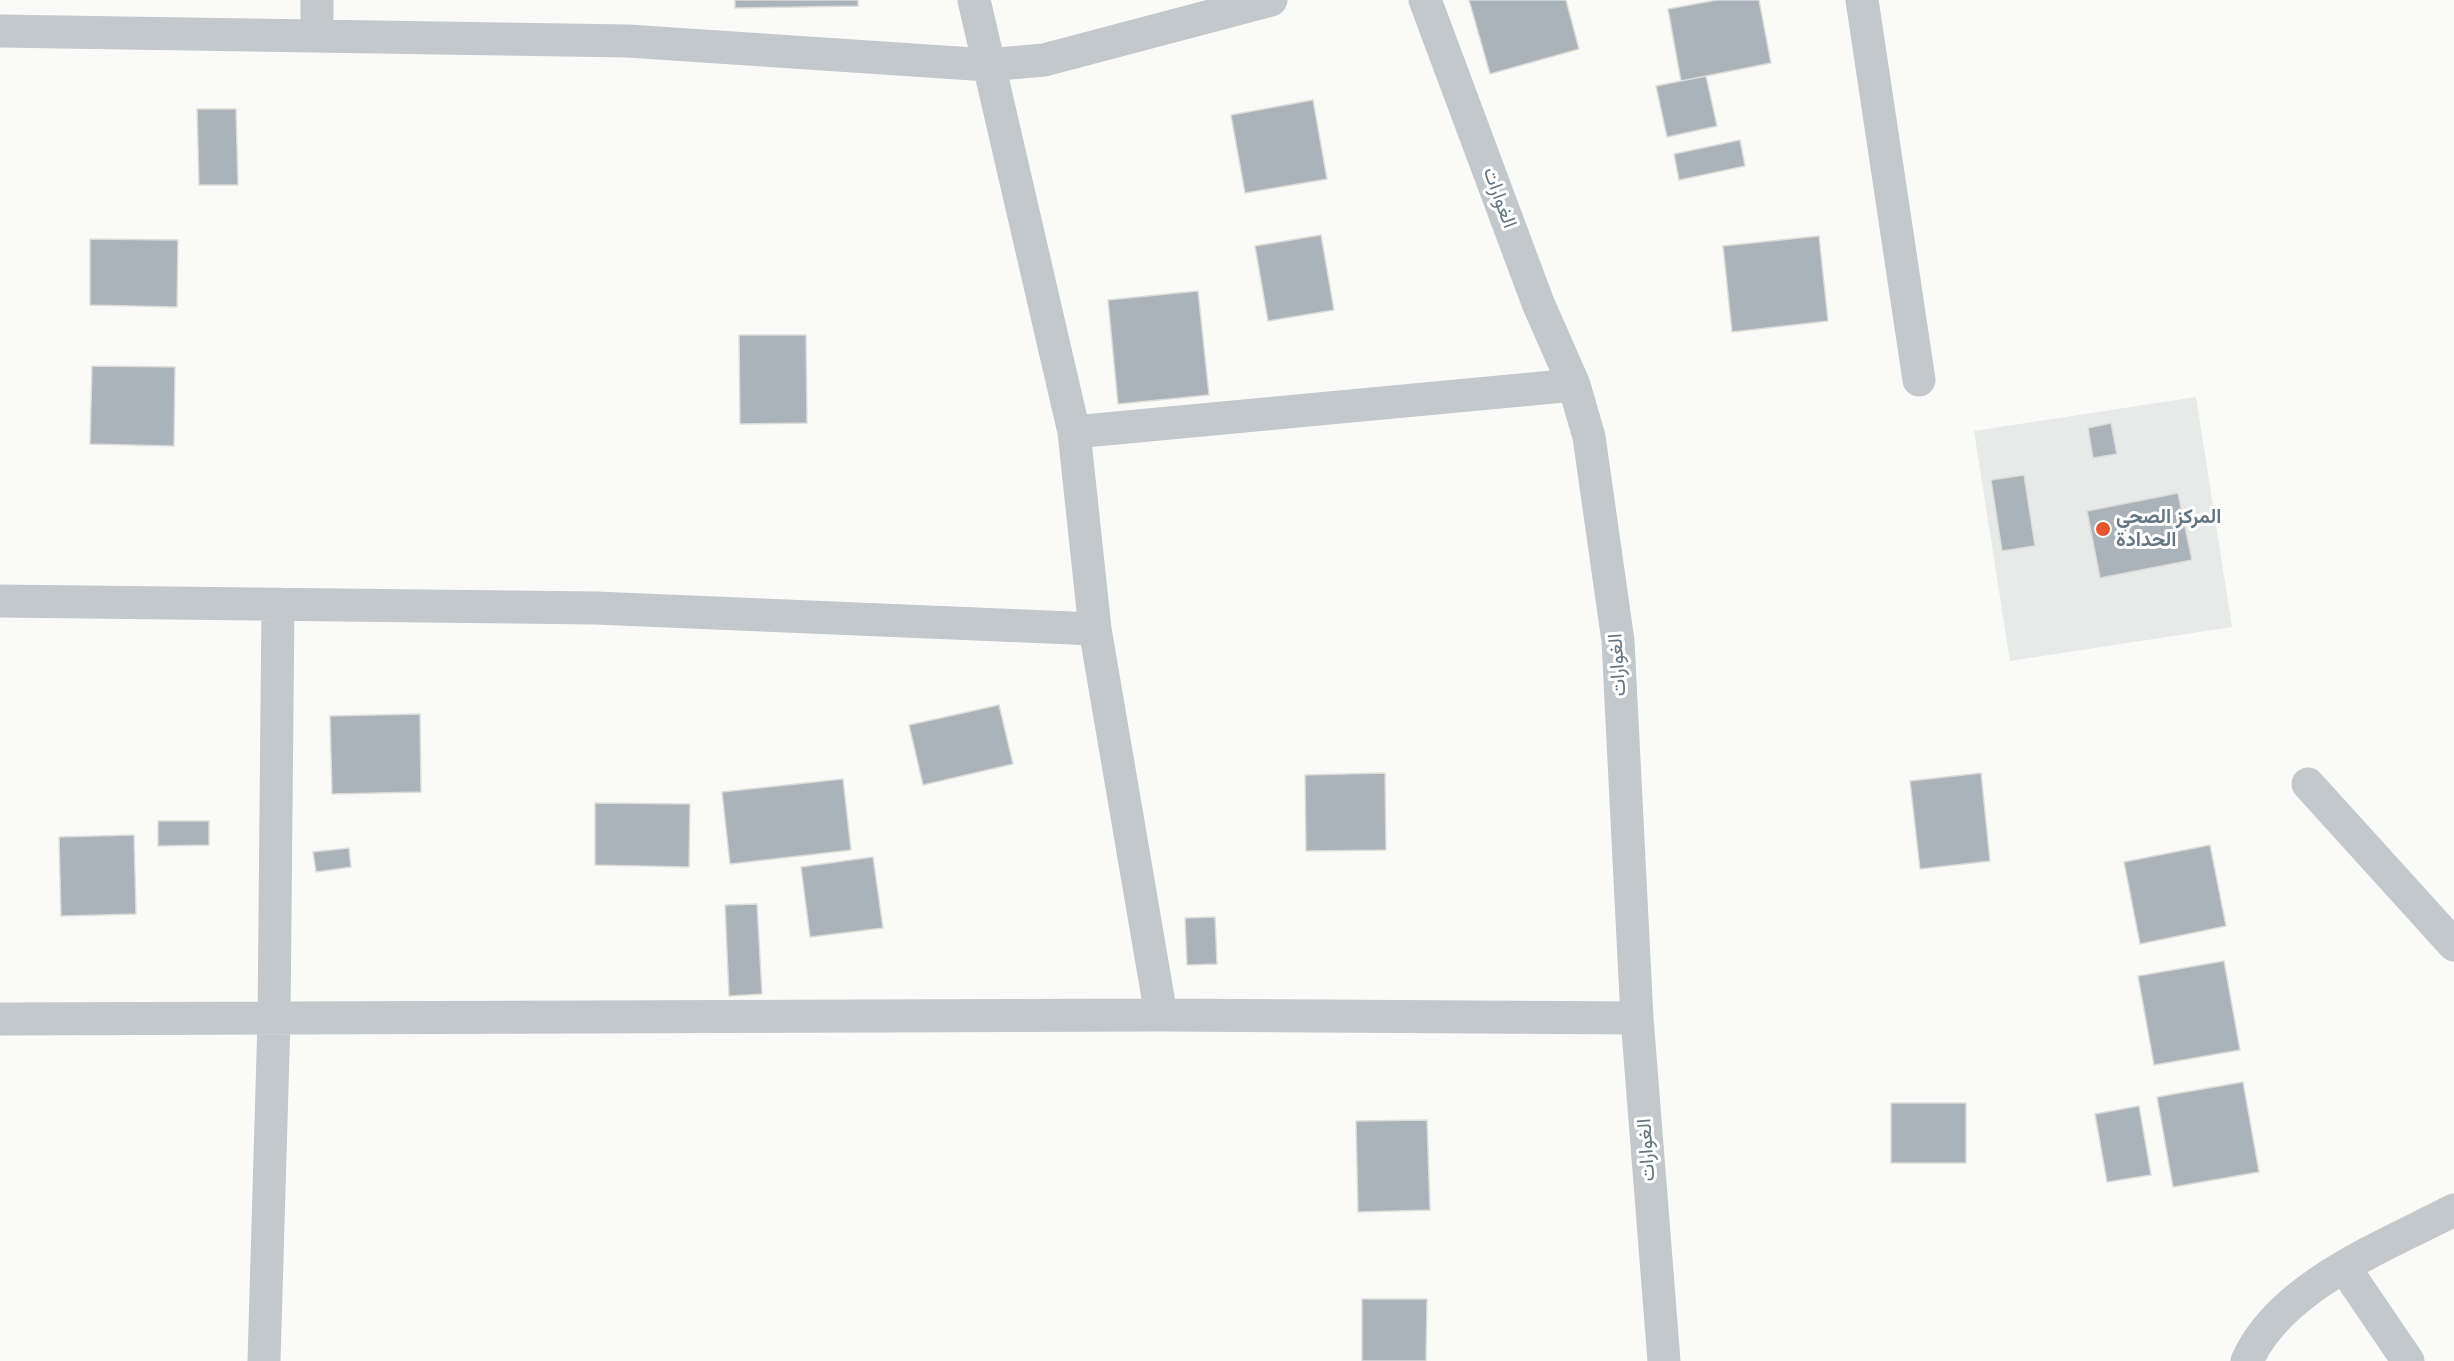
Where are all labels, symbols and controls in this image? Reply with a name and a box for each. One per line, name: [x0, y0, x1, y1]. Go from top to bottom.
street label: الغوارات: [1477, 164, 1521, 232]
place label: المركز الصحي الحدادة: [2116, 506, 2222, 553]
marker: المركز الصحي الحدادة: [2094, 520, 2112, 538]
street label: الغوارات: [1604, 633, 1632, 697]
street label: الغوارات: [1633, 1118, 1661, 1182]

